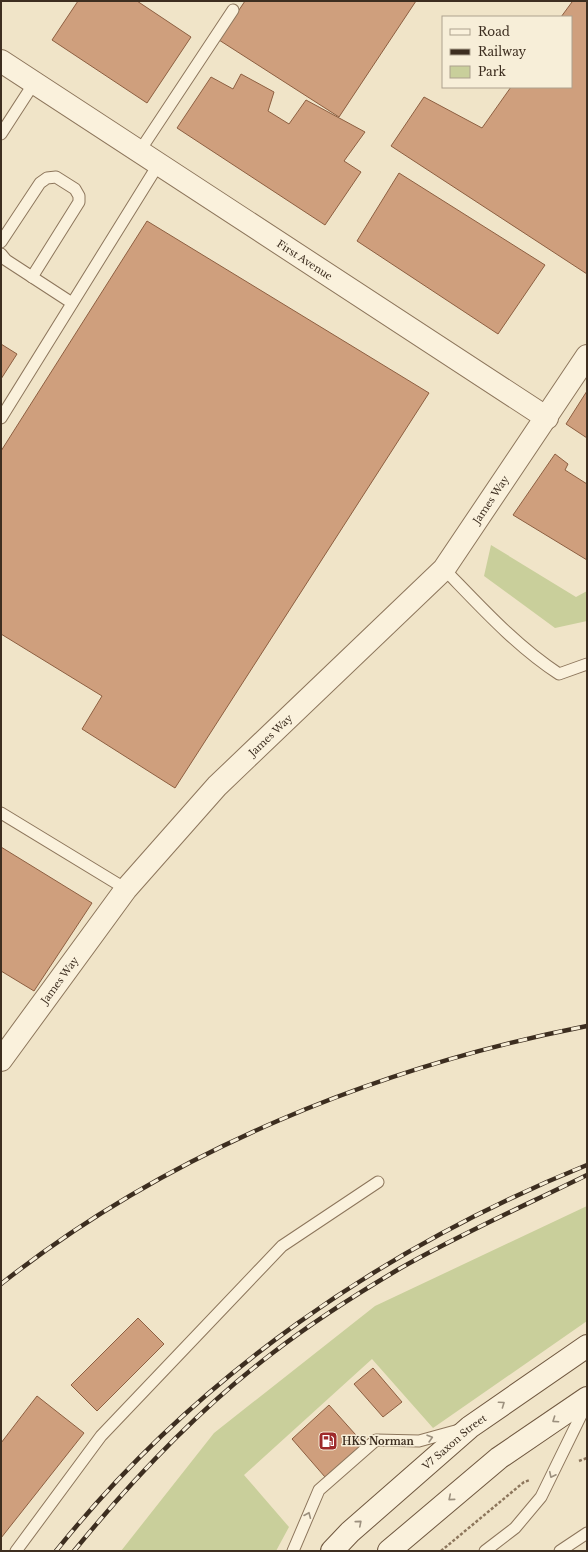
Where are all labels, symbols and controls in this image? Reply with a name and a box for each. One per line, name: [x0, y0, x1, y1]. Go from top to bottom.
legend: [442, 16, 572, 88]
text: Road: [478, 24, 510, 39]
text: Railway: [478, 44, 527, 59]
text: Park: [478, 64, 506, 79]
street label: First Avenue: [275, 237, 335, 283]
street label: James Way: [469, 472, 512, 528]
street label: James Way: [244, 711, 295, 760]
street label: James Way: [37, 953, 81, 1008]
one-way arrow: [498, 1401, 505, 1409]
street label: V7 Saxon Street: [419, 1411, 489, 1473]
one-way arrow: [552, 1415, 559, 1423]
fuel station icon: HKS Norman: [317, 1430, 339, 1452]
one-way arrow: [427, 1434, 434, 1443]
place label: HKS Norman: [342, 1435, 414, 1448]
one-way arrow: [549, 1471, 557, 1478]
one-way arrow: [449, 1494, 456, 1501]
one-way arrow: [304, 1512, 312, 1519]
one-way arrow: [355, 1521, 362, 1528]

